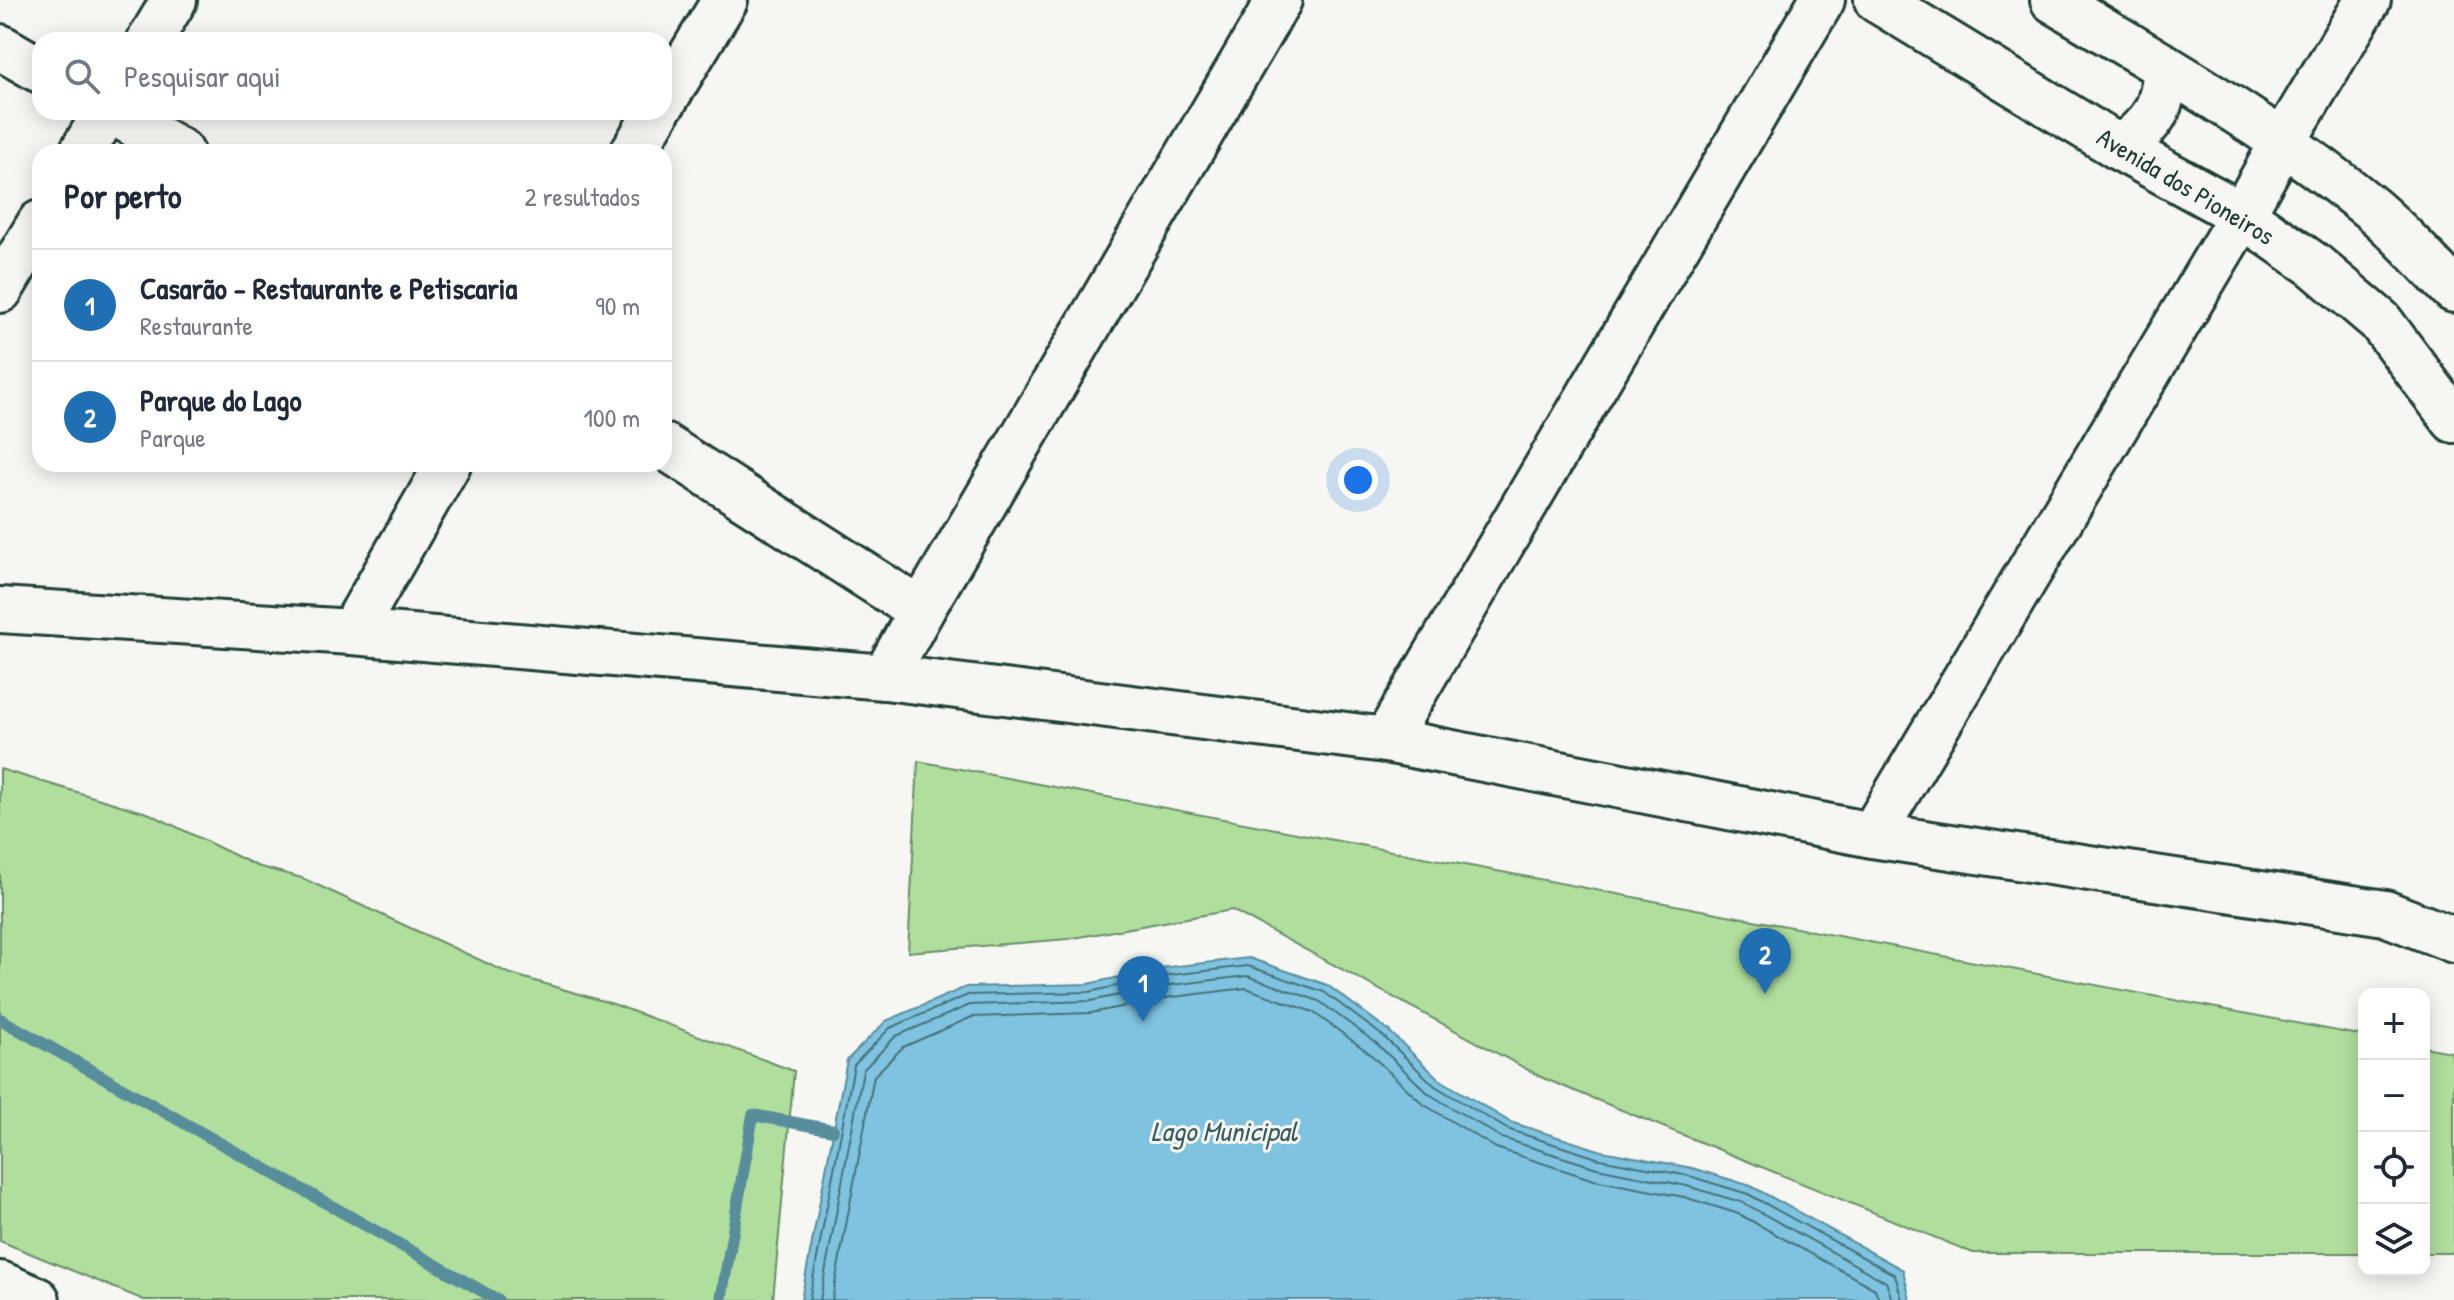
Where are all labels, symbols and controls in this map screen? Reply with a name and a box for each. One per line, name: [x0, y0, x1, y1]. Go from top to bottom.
search box: [32, 32, 672, 120]
icon: search: [60, 54, 104, 98]
text: Pesquisar aqui: [124, 56, 281, 96]
street label: Avenida dos Pioneiros: [2091, 119, 2281, 253]
text: Por perto: [64, 173, 182, 219]
text: 2 resultados: [524, 179, 640, 214]
text: Casarão - Restaurante e Petiscaria: [140, 268, 517, 308]
text: 1: [85, 288, 95, 323]
text: 90 m: [595, 288, 640, 323]
text: Restaurante: [140, 308, 253, 343]
text: Parque do Lago: [140, 380, 302, 420]
text: 2: [84, 400, 96, 435]
text: 100 m: [584, 400, 640, 435]
text: Parque: [140, 420, 206, 455]
your location: [1338, 460, 1378, 500]
pin: 2: [1739, 928, 1791, 994]
pin: 1: [1117, 956, 1169, 1022]
map controls: [2358, 988, 2430, 1276]
button: +: [2358, 988, 2430, 1060]
button: −: [2358, 1060, 2430, 1132]
water label: Lago Municipal: [1151, 1112, 1298, 1150]
button: locate: [2358, 1132, 2430, 1204]
button: layers: [2358, 1204, 2430, 1276]

